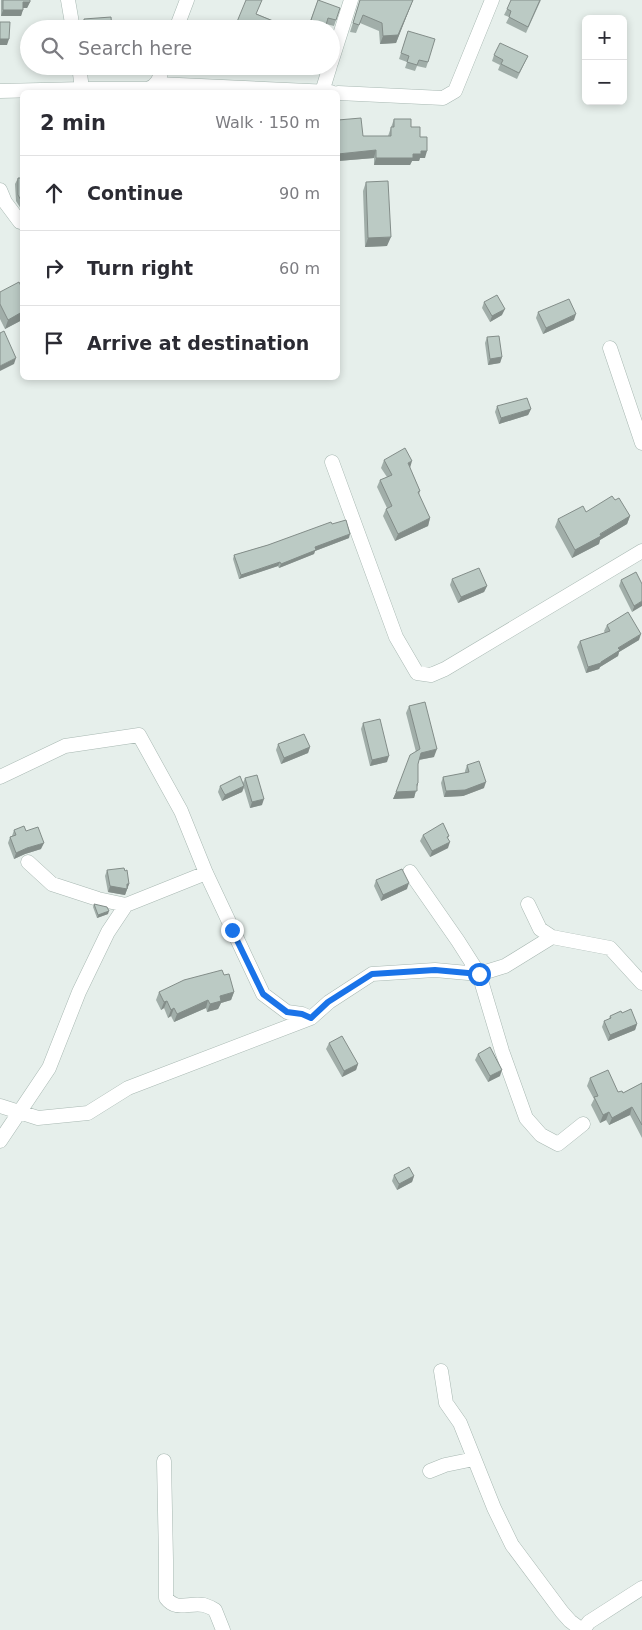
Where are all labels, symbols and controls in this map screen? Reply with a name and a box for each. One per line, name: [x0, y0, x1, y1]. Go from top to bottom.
map controls: [582, 15, 627, 105]
button: +: [582, 15, 627, 60]
search box: [20, 20, 340, 75]
icon: search: [38, 34, 66, 62]
text: Search here: [78, 37, 192, 59]
button: −: [582, 60, 627, 105]
text: 2 min: [40, 111, 106, 135]
text: Walk · 150 m: [215, 113, 320, 132]
icon: ahead: [40, 179, 68, 207]
text: Continue: [87, 182, 183, 204]
text: 90 m: [279, 184, 320, 203]
icon: right: [40, 254, 68, 282]
text: Turn right: [87, 257, 193, 279]
text: 60 m: [279, 259, 320, 278]
icon: arrive: [40, 329, 68, 357]
text: Arrive at destination: [87, 332, 309, 354]
route end: [221, 919, 244, 942]
route start: [468, 963, 491, 986]

